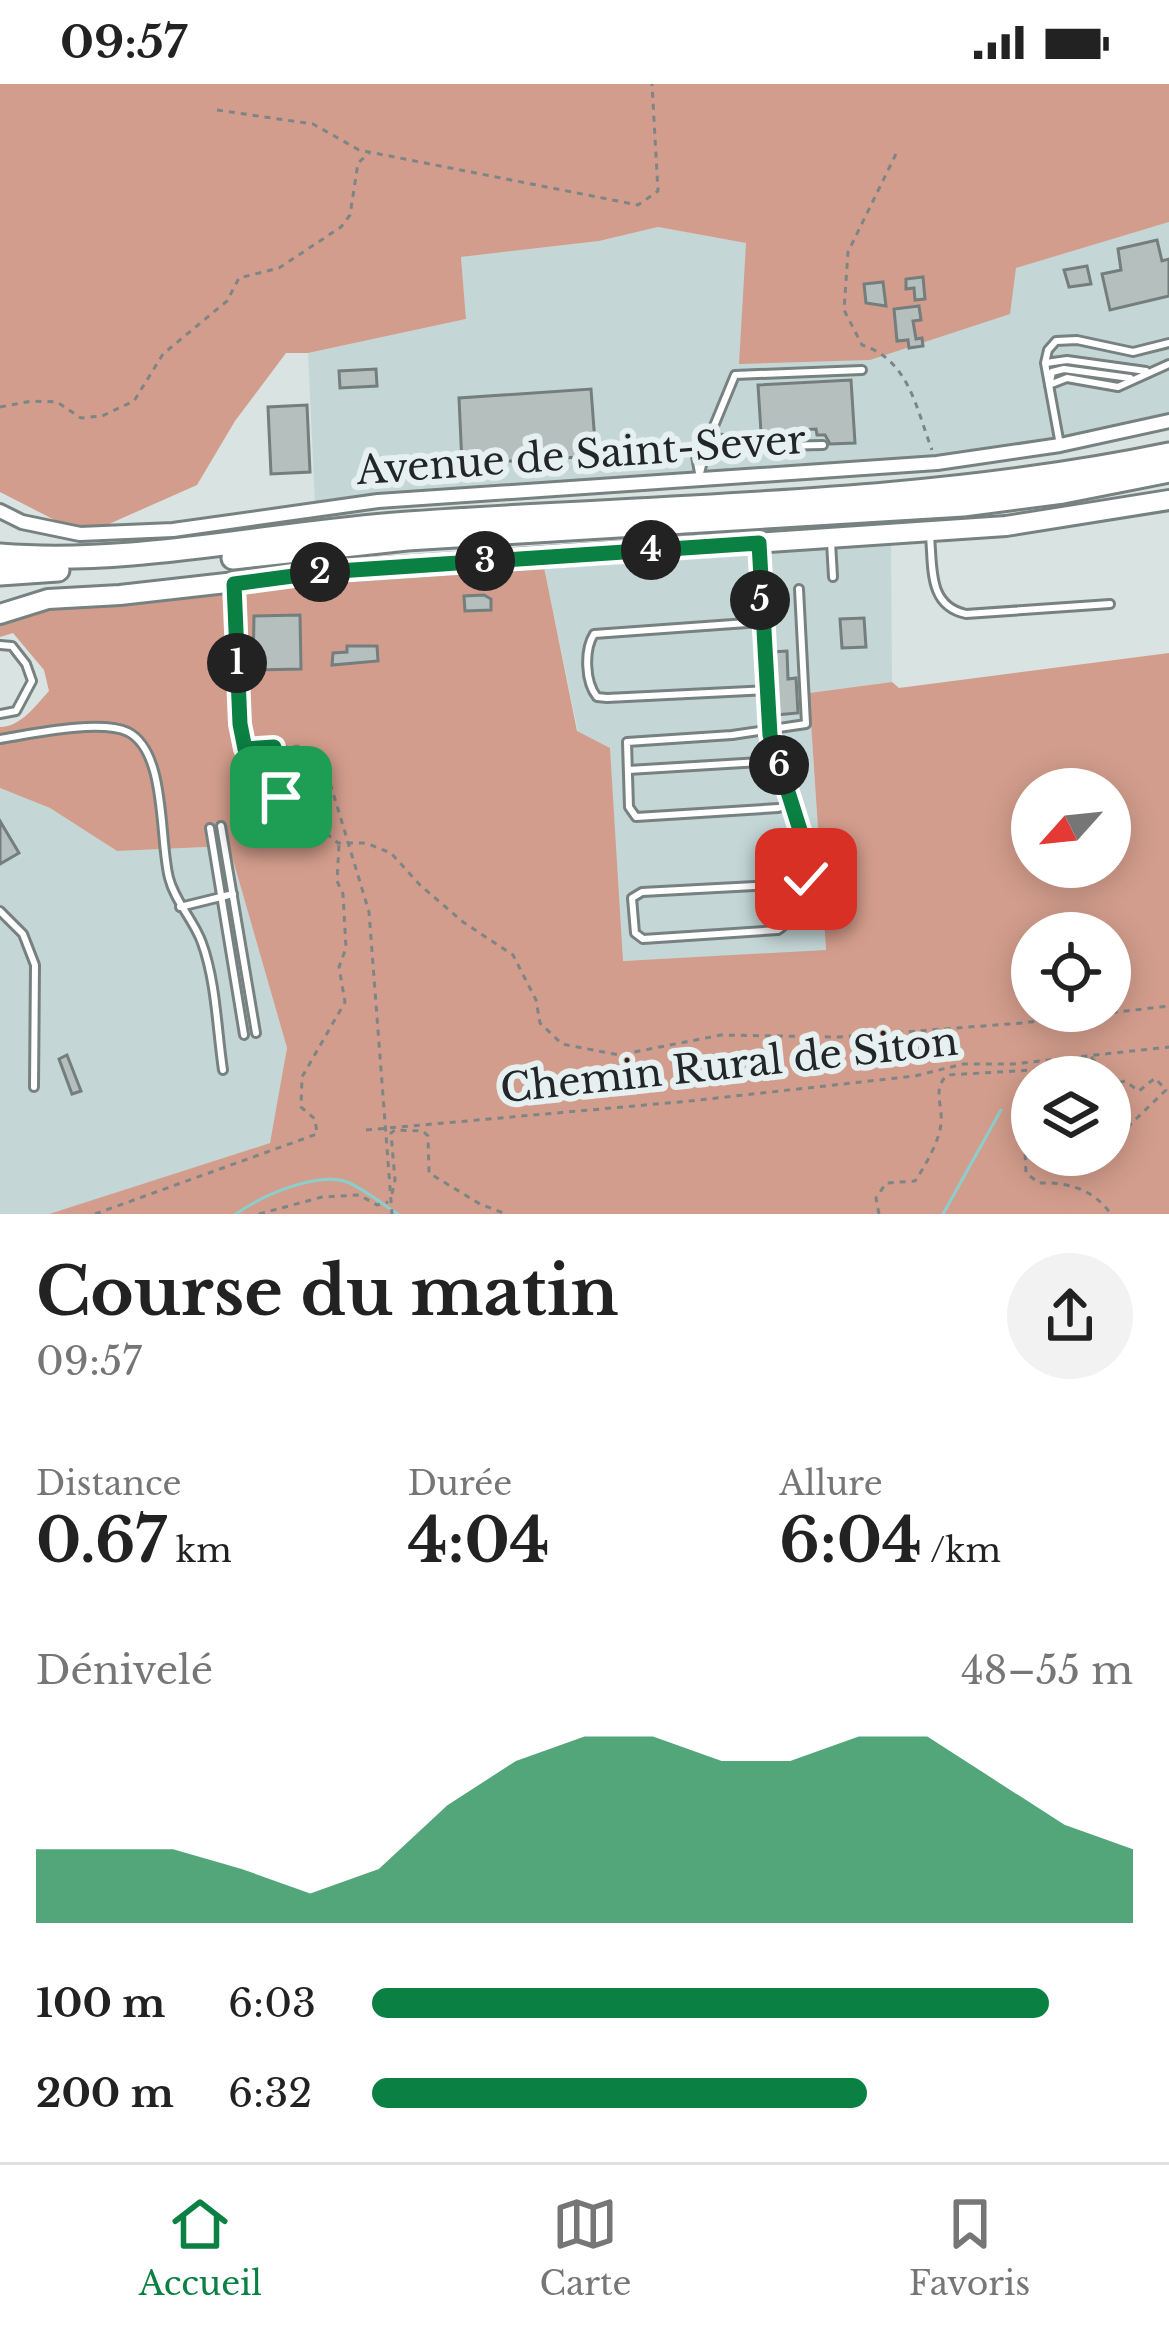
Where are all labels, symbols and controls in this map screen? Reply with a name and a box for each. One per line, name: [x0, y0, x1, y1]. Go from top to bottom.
text: 09:57: [60, 14, 187, 70]
street label: Avenue de Saint-Sever: [354, 415, 808, 495]
pin: 4: [621, 520, 681, 580]
text: 4: [640, 529, 662, 570]
pin: 3: [455, 531, 515, 591]
text: 3: [474, 540, 496, 581]
pin: 2: [290, 542, 350, 602]
text: 2: [309, 551, 331, 592]
pin: 5: [730, 570, 790, 630]
text: 5: [750, 579, 770, 620]
pin: 1: [207, 633, 267, 693]
text: 1: [230, 642, 244, 683]
pin: 6: [749, 735, 809, 795]
text: 6: [768, 744, 790, 785]
pin: [230, 746, 332, 848]
icon: arrive: [248, 764, 314, 830]
north arrow: [1011, 768, 1131, 888]
map controls: [1011, 768, 1131, 1176]
pin: [755, 828, 857, 930]
icon: check: [773, 846, 839, 912]
button: locate: [1011, 912, 1131, 1032]
street label: Chemin Rural de Siton: [498, 1017, 960, 1113]
button: layers: [1011, 1056, 1131, 1176]
text: Course du matin: [36, 1251, 619, 1333]
button: share: [1007, 1253, 1133, 1379]
text: 09:57: [36, 1337, 142, 1386]
text: Distance: [36, 1463, 182, 1504]
text: Durée: [408, 1463, 512, 1504]
text: Allure: [779, 1463, 883, 1504]
text: 0.67: [36, 1504, 166, 1578]
text: 4:04: [408, 1504, 550, 1578]
text: 6:04: [779, 1504, 922, 1578]
text: km: [166, 1530, 232, 1571]
text: /km: [922, 1530, 1001, 1571]
text: Dénivelé: [36, 1646, 213, 1695]
text: 48–55 m: [961, 1646, 1133, 1695]
text: 100 m: [36, 1979, 165, 2028]
text: 6:03: [228, 1979, 316, 2028]
text: 200 m: [36, 2069, 174, 2118]
text: 6:32: [228, 2069, 312, 2118]
tab: Accueil: [139, 2191, 262, 2304]
tab: Carte: [539, 2191, 631, 2304]
tab: Favoris: [909, 2191, 1030, 2304]

